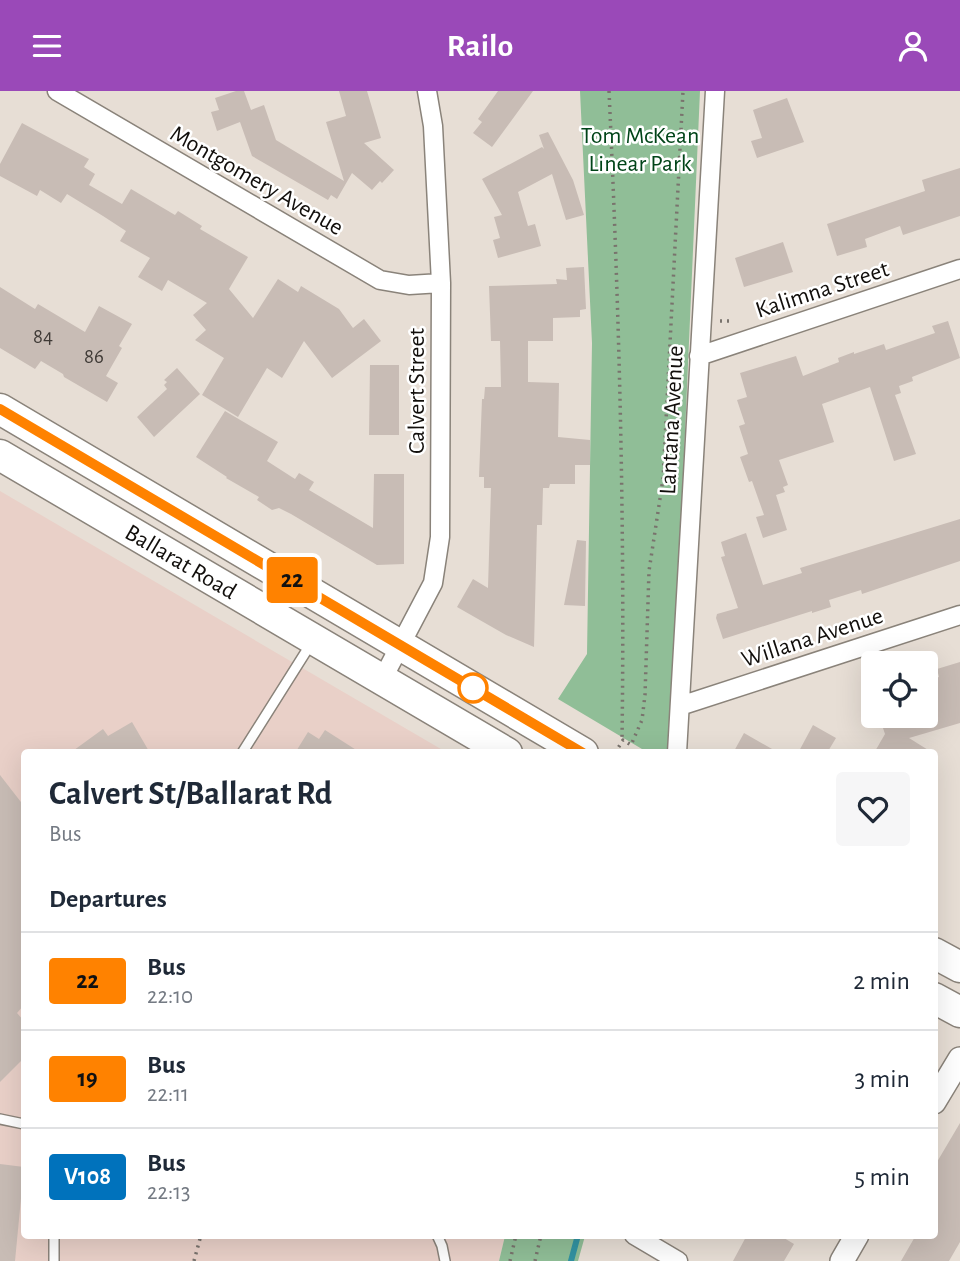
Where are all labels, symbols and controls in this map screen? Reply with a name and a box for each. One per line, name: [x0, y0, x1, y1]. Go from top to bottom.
icon: menu: [28, 27, 66, 65]
icon: person: [894, 27, 932, 65]
text: Railo: [447, 30, 513, 62]
street label: Montgomery Avenue: [166, 122, 347, 240]
park label: Tom McKean Linear Park: [581, 124, 699, 176]
street label: Kalimna Street: [753, 257, 892, 323]
house number: 84: [33, 326, 53, 347]
street label: Calvert Street: [405, 328, 429, 454]
street label: Lantana Avenue: [656, 345, 688, 495]
house number: 86: [84, 346, 104, 367]
street label: Ballarat Road: [121, 520, 240, 604]
line badge: 22: [260, 557, 324, 603]
text: 22: [281, 568, 303, 592]
street label: Willana Avenue: [739, 604, 886, 672]
map controls: [861, 651, 938, 728]
button: locate: [861, 651, 938, 728]
unlabelled marker: [458, 673, 488, 703]
button: heart: [836, 772, 910, 846]
text: Calvert St/Ballarat Rd: [49, 778, 332, 811]
text: Bus: [49, 823, 82, 846]
text: Departures: [49, 886, 167, 912]
text: Bus: [147, 954, 186, 980]
text: 2 min: [853, 968, 910, 994]
text: 22: [76, 969, 99, 993]
text: 22:10: [147, 985, 193, 1008]
text: Bus: [147, 1052, 186, 1078]
text: 3 min: [854, 1066, 910, 1092]
text: 19: [77, 1067, 98, 1091]
text: 22:11: [147, 1083, 189, 1106]
text: Bus: [147, 1150, 186, 1176]
text: 5 min: [854, 1164, 910, 1190]
text: V108: [64, 1165, 111, 1189]
text: 22:13: [147, 1181, 191, 1204]

